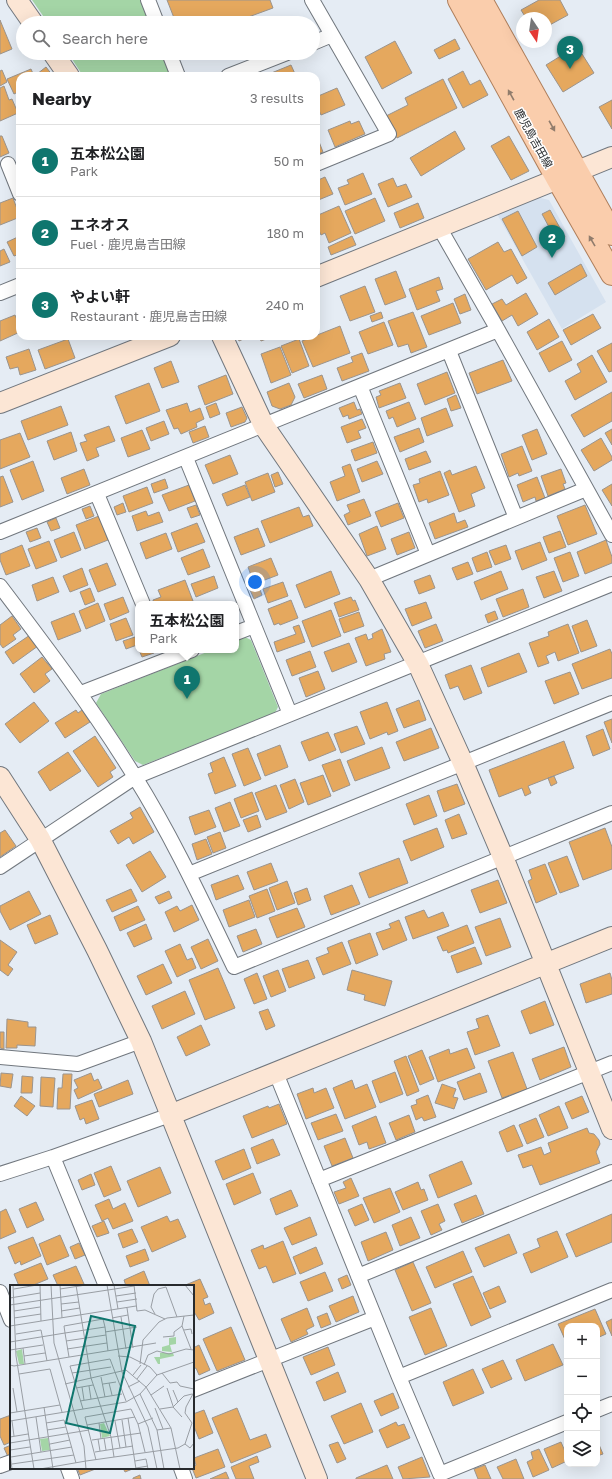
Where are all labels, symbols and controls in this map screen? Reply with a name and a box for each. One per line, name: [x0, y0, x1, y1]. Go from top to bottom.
north arrow: [516, 12, 552, 48]
search box: [16, 16, 320, 60]
icon: search: [30, 27, 52, 49]
text: Search here: [62, 29, 148, 47]
pin: 3: [557, 36, 583, 69]
text: Nearby: [32, 88, 92, 109]
one-way arrow: [508, 89, 514, 101]
text: 3 results: [250, 90, 304, 106]
street label: 鹿児島吉田線: [512, 106, 556, 170]
one-way arrow: [548, 121, 555, 132]
text: 五本松公園: [70, 144, 145, 162]
text: 1: [42, 153, 48, 169]
text: 50 m: [274, 153, 304, 169]
text: Park: [70, 163, 98, 179]
text: エネオス: [70, 215, 130, 233]
text: 2: [41, 225, 49, 241]
text: 180 m: [267, 225, 304, 241]
pin: 2: [539, 225, 565, 258]
one-way arrow: [589, 235, 596, 247]
text: Fuel · 鹿児島吉田線: [70, 236, 186, 252]
text: やよい軒: [70, 287, 130, 305]
text: 3: [41, 297, 49, 313]
text: 240 m: [266, 297, 304, 313]
text: Restaurant · 鹿児島吉田線: [70, 308, 227, 324]
your location: [245, 572, 265, 592]
popup: [135, 601, 239, 653]
text: 五本松公園: [149, 611, 225, 629]
text: Park: [149, 630, 178, 646]
pin: 1: [174, 666, 200, 699]
inset map: [10, 1285, 194, 1469]
map controls: [564, 1323, 600, 1467]
button: +: [564, 1323, 600, 1359]
button: −: [564, 1359, 600, 1395]
button: locate: [564, 1395, 600, 1431]
button: layers: [564, 1431, 600, 1467]

